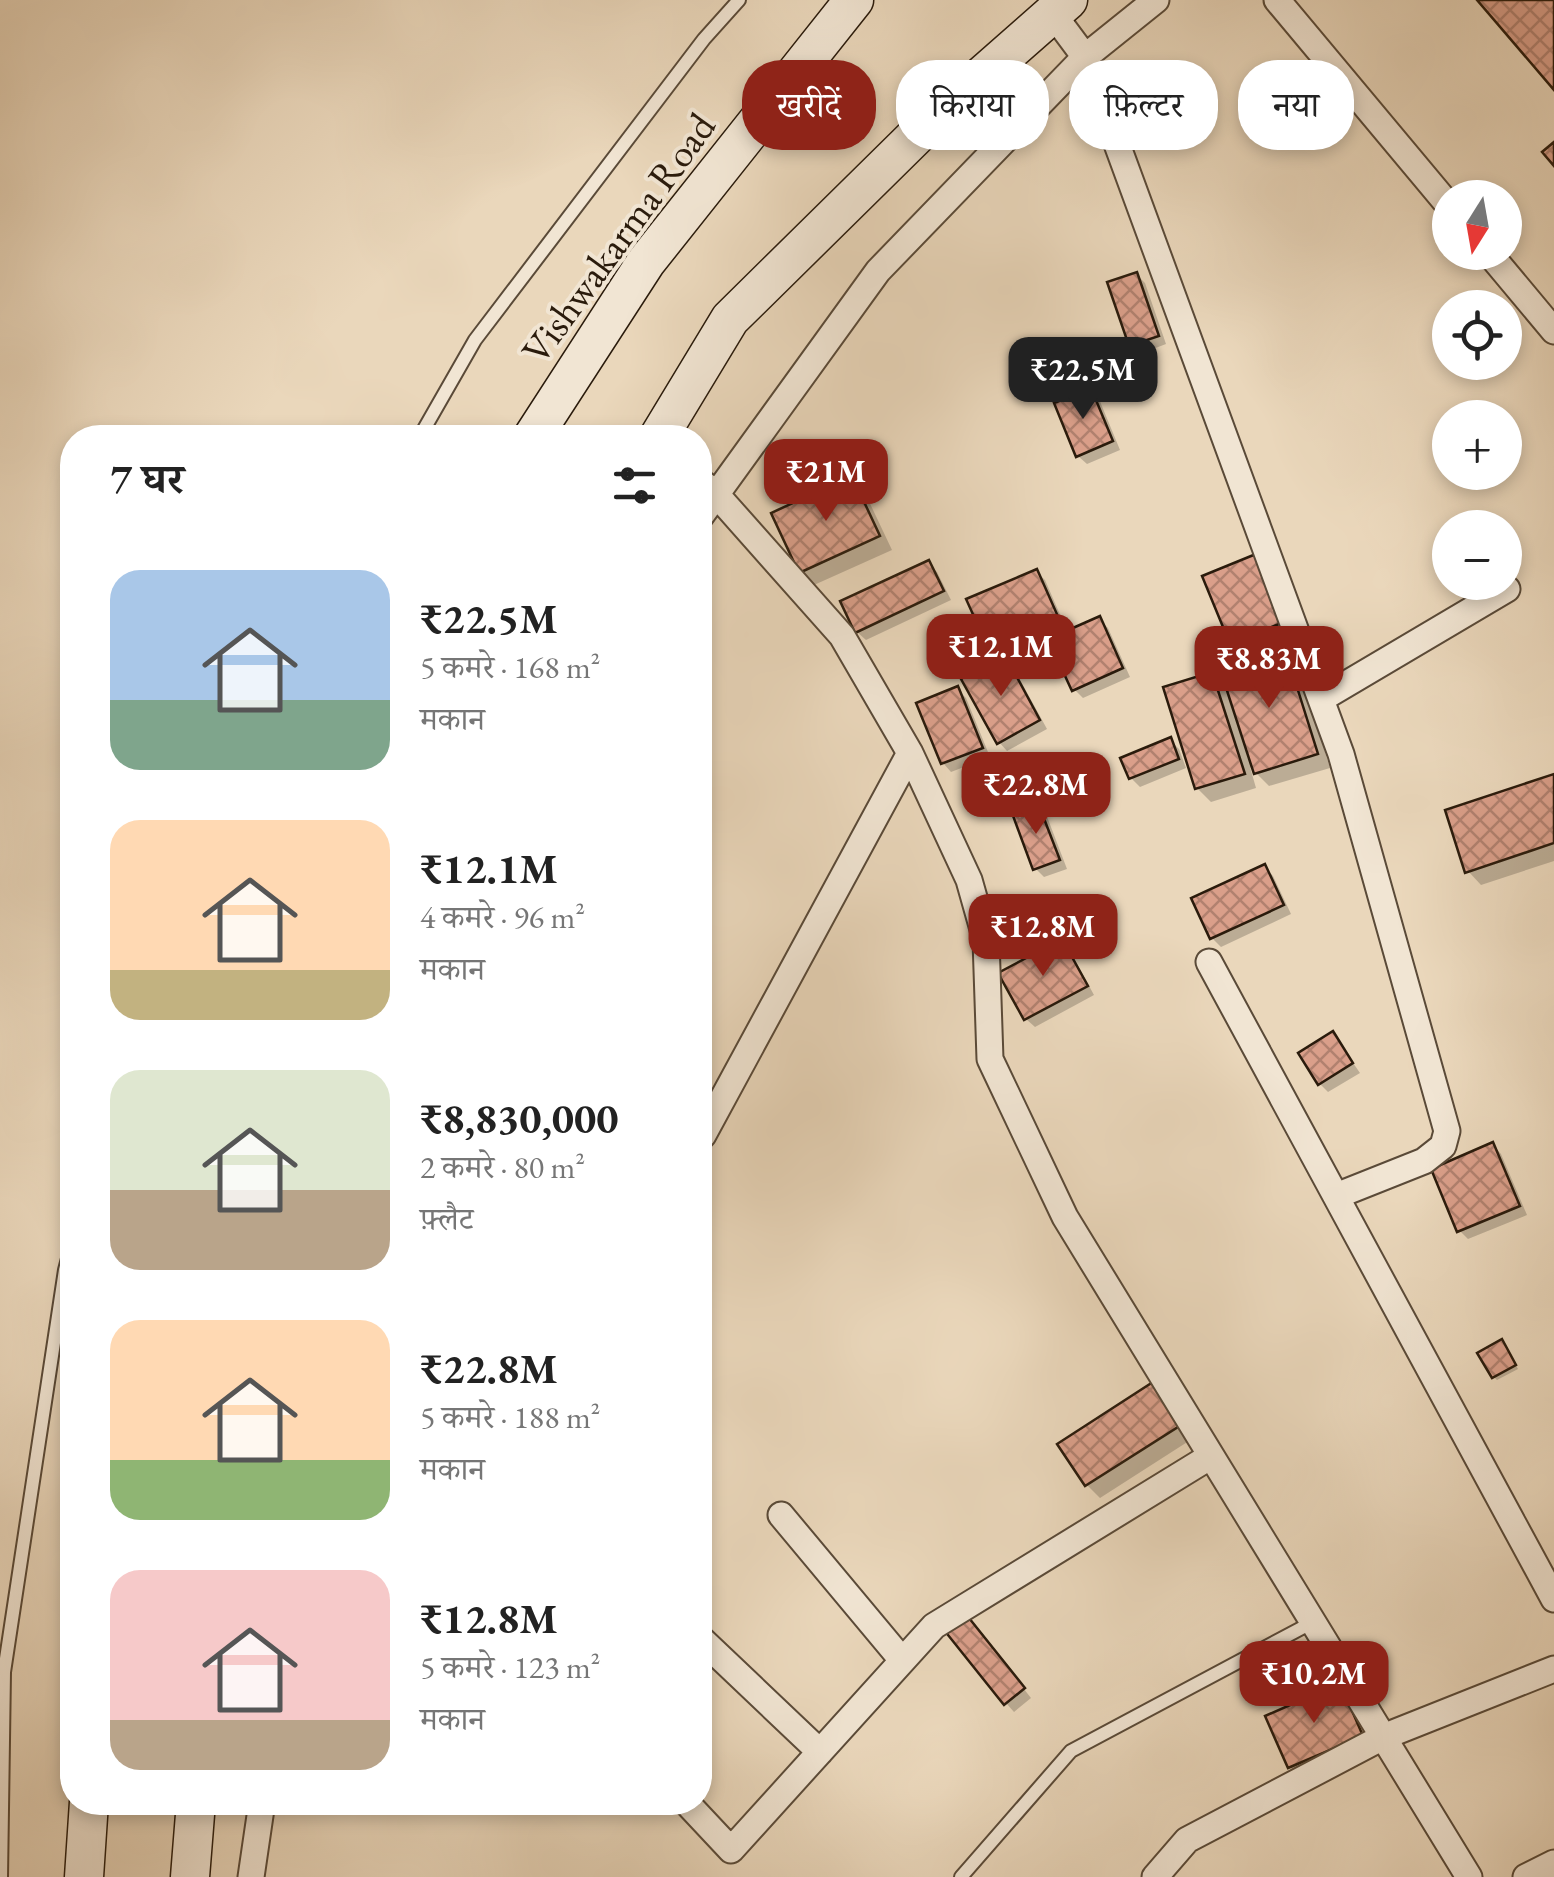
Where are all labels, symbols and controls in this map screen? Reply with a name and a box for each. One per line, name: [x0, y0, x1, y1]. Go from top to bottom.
chip: खरीदें: [742, 60, 876, 150]
chip: किराया: [896, 60, 1049, 150]
chip: फ़िल्टर: [1069, 60, 1218, 150]
chip: नया: [1238, 60, 1354, 150]
street label: Vishwakarma Road: [509, 102, 727, 374]
north arrow: [1432, 180, 1522, 270]
map controls: [1432, 180, 1522, 600]
button: locate: [1432, 290, 1522, 380]
pin: ₹22.5M: [1002, 337, 1164, 422]
text: ₹22.5M: [1031, 348, 1135, 390]
button: +: [1432, 400, 1522, 490]
pin: ₹21M: [767, 439, 885, 524]
text: ₹21M: [786, 450, 866, 492]
text: 7 घर: [110, 451, 184, 506]
icon: filters: [607, 458, 662, 513]
button: −: [1432, 510, 1522, 600]
text: ₹22.5M: [420, 591, 558, 646]
icon: home: [190, 610, 310, 730]
pin: ₹12.1M: [920, 614, 1082, 699]
text: ₹12.1M: [949, 625, 1053, 667]
pin: ₹8.83M: [1188, 626, 1350, 711]
text: ₹8.83M: [1217, 637, 1321, 679]
text: 5 कमरे · 168 m²: [420, 646, 600, 688]
text: मकान: [420, 698, 485, 740]
pin: ₹22.8M: [955, 752, 1117, 837]
text: ₹22.8M: [984, 763, 1088, 805]
text: ₹12.1M: [420, 841, 558, 896]
icon: home: [190, 860, 310, 980]
pin: ₹12.8M: [962, 894, 1124, 979]
text: 4 कमरे · 96 m²: [420, 896, 585, 938]
text: ₹12.8M: [991, 905, 1095, 947]
text: मकान: [420, 948, 485, 990]
text: ₹8,830,000: [420, 1091, 618, 1146]
icon: home: [190, 1110, 310, 1230]
text: 2 कमरे · 80 m²: [420, 1146, 585, 1188]
text: फ़्लैट: [420, 1198, 473, 1240]
text: ₹22.8M: [420, 1341, 558, 1396]
icon: home: [190, 1360, 310, 1480]
text: 5 कमरे · 188 m²: [420, 1396, 600, 1438]
text: मकान: [420, 1448, 485, 1490]
text: ₹12.8M: [420, 1591, 558, 1646]
icon: home: [190, 1610, 310, 1730]
pin: ₹10.2M: [1233, 1641, 1395, 1726]
text: 5 कमरे · 123 m²: [420, 1646, 600, 1688]
text: ₹10.2M: [1262, 1652, 1366, 1694]
text: मकान: [420, 1698, 485, 1740]

